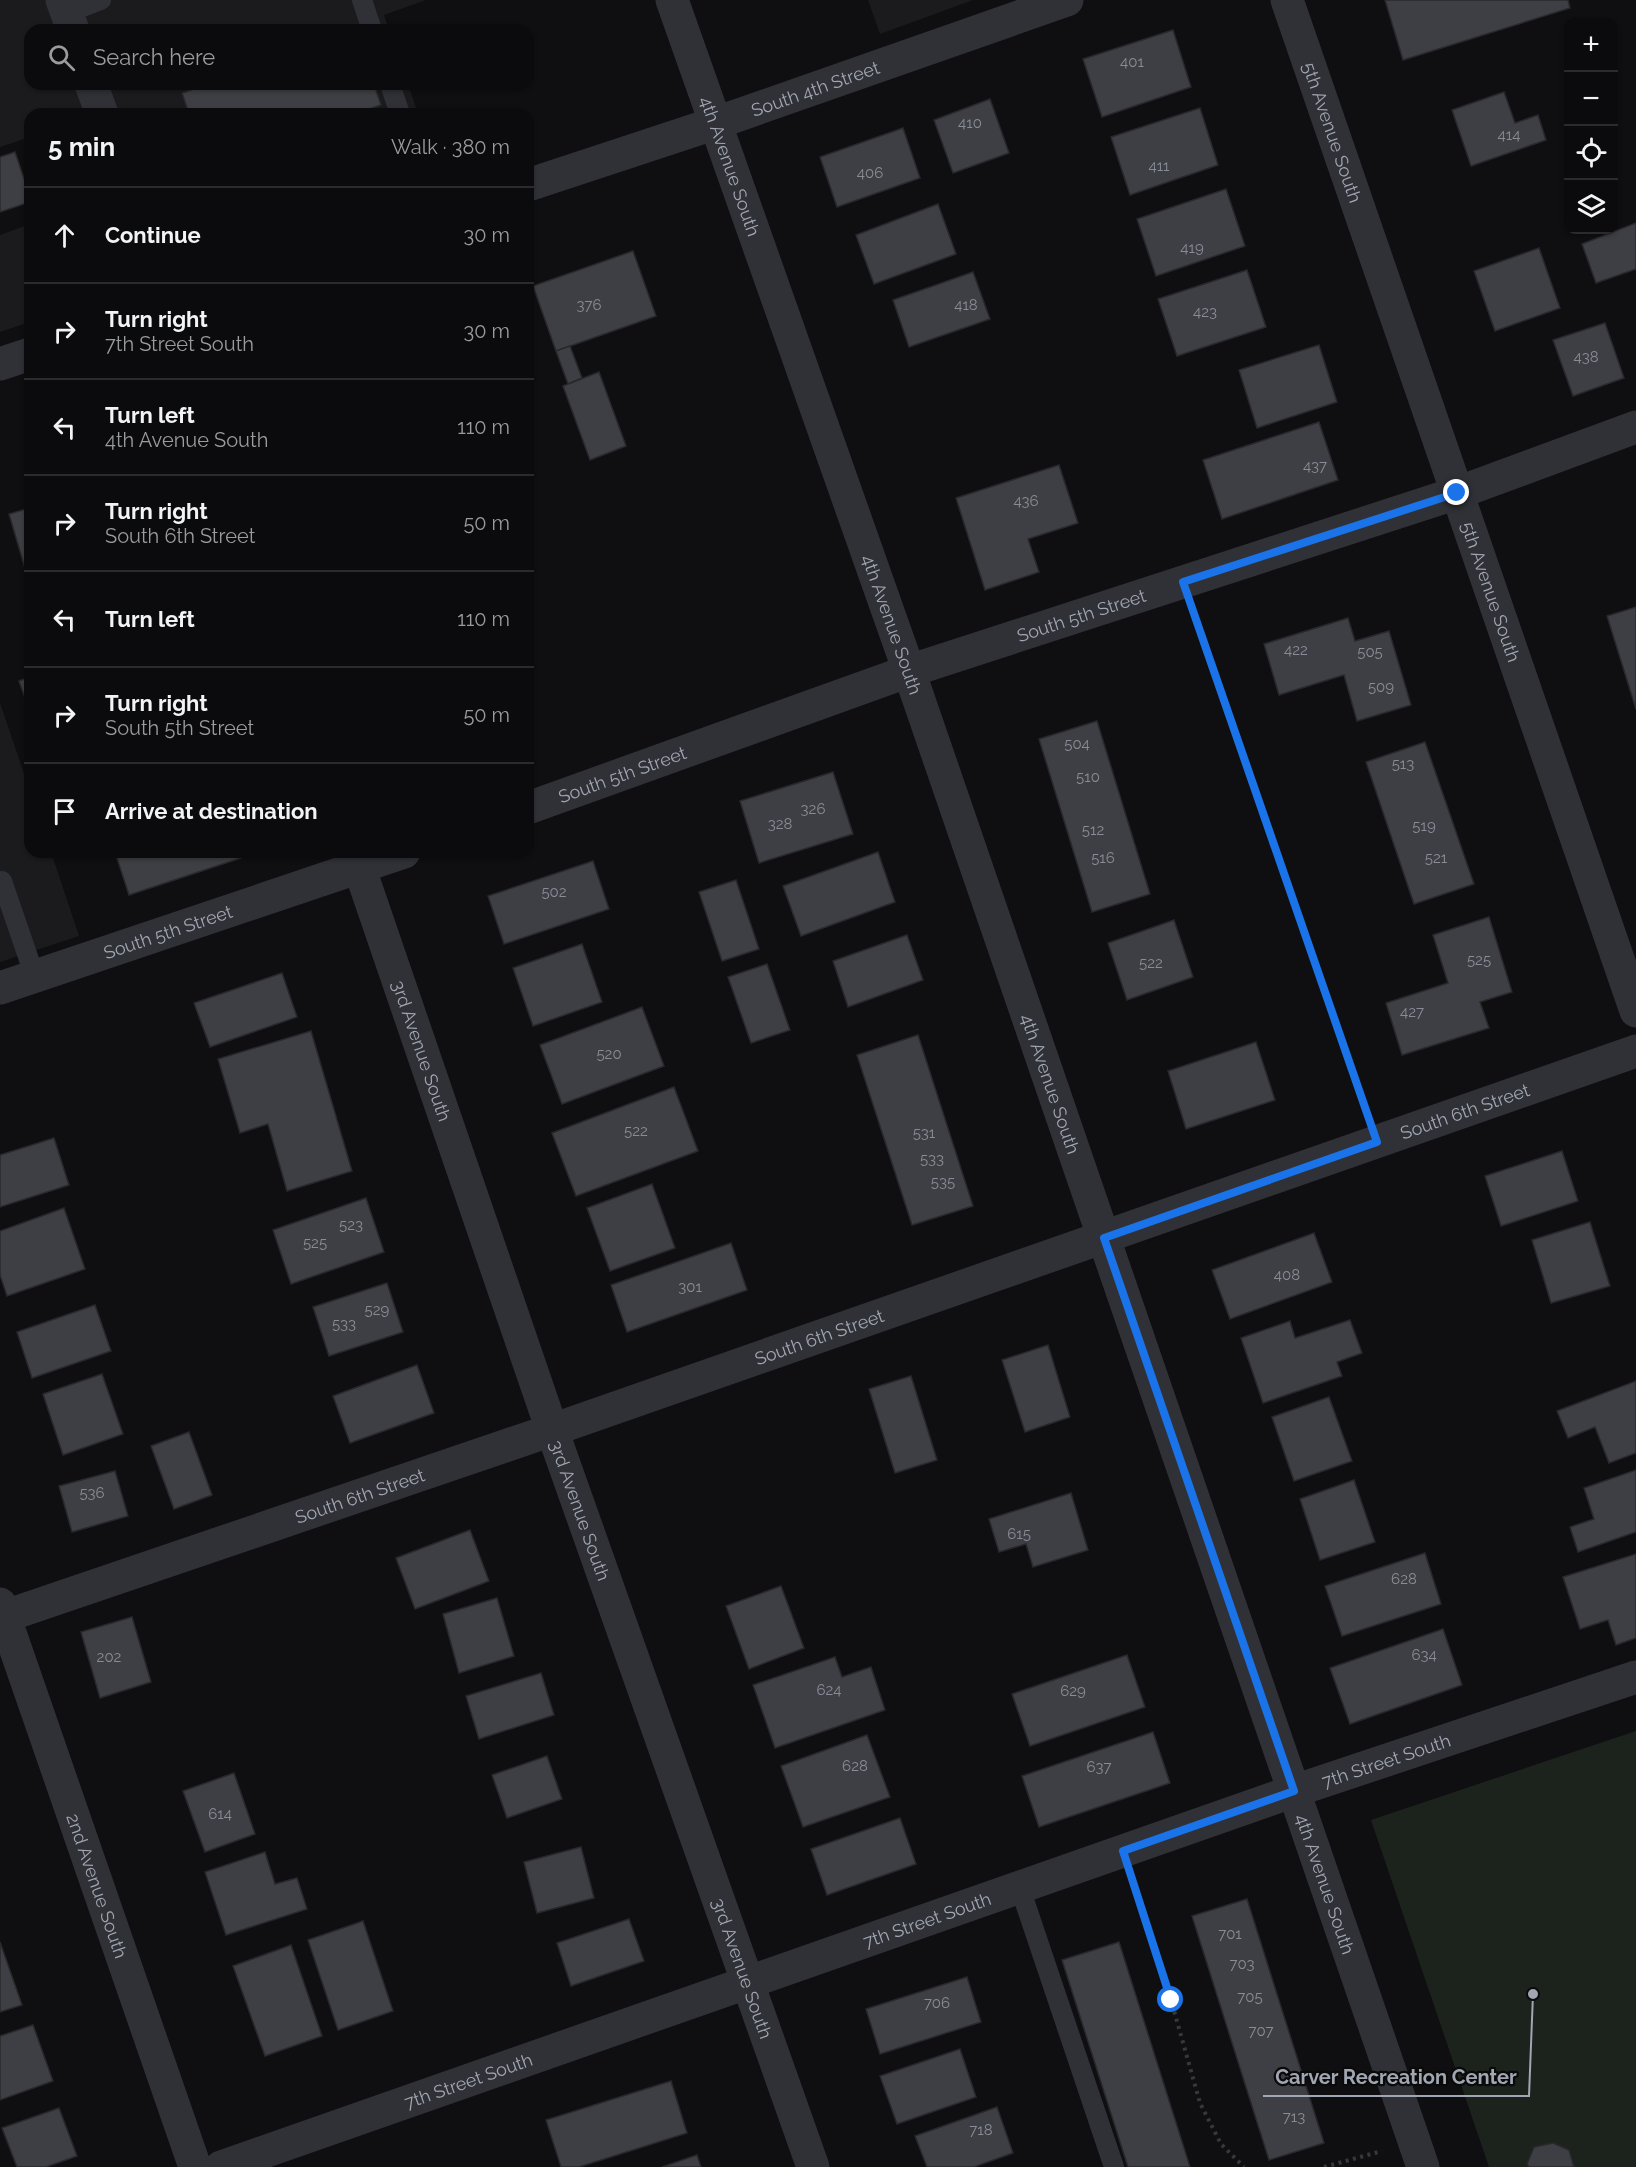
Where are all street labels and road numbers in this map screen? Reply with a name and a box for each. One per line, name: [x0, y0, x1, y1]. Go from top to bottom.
street label: South 4th Street: [748, 56, 882, 120]
street label: 5th Avenue South: [1299, 59, 1367, 205]
street label: 4th Avenue South: [696, 93, 765, 239]
street label: 5th Avenue South: [1457, 519, 1525, 665]
street label: 4th Avenue South: [858, 551, 927, 697]
street label: South 5th Street: [1014, 584, 1148, 646]
street label: South 5th Street: [555, 742, 689, 807]
street label: South 5th Street: [101, 900, 235, 963]
street label: 3rd Avenue South: [388, 977, 456, 1124]
street label: 4th Avenue South: [1017, 1011, 1085, 1157]
street label: South 6th Street: [1397, 1079, 1532, 1143]
street label: South 6th Street: [752, 1304, 886, 1369]
street label: 3rd Avenue South: [546, 1437, 615, 1583]
street label: South 6th Street: [292, 1464, 427, 1527]
street label: 7th Street South: [1319, 1729, 1453, 1791]
street label: 2nd Avenue South: [63, 1810, 132, 1961]
street label: 4th Avenue South: [1292, 1811, 1360, 1957]
street label: 7th Street South: [860, 1888, 994, 1952]
street label: 3rd Avenue South: [708, 1895, 777, 2041]
street label: 7th Street South: [401, 2048, 535, 2112]

